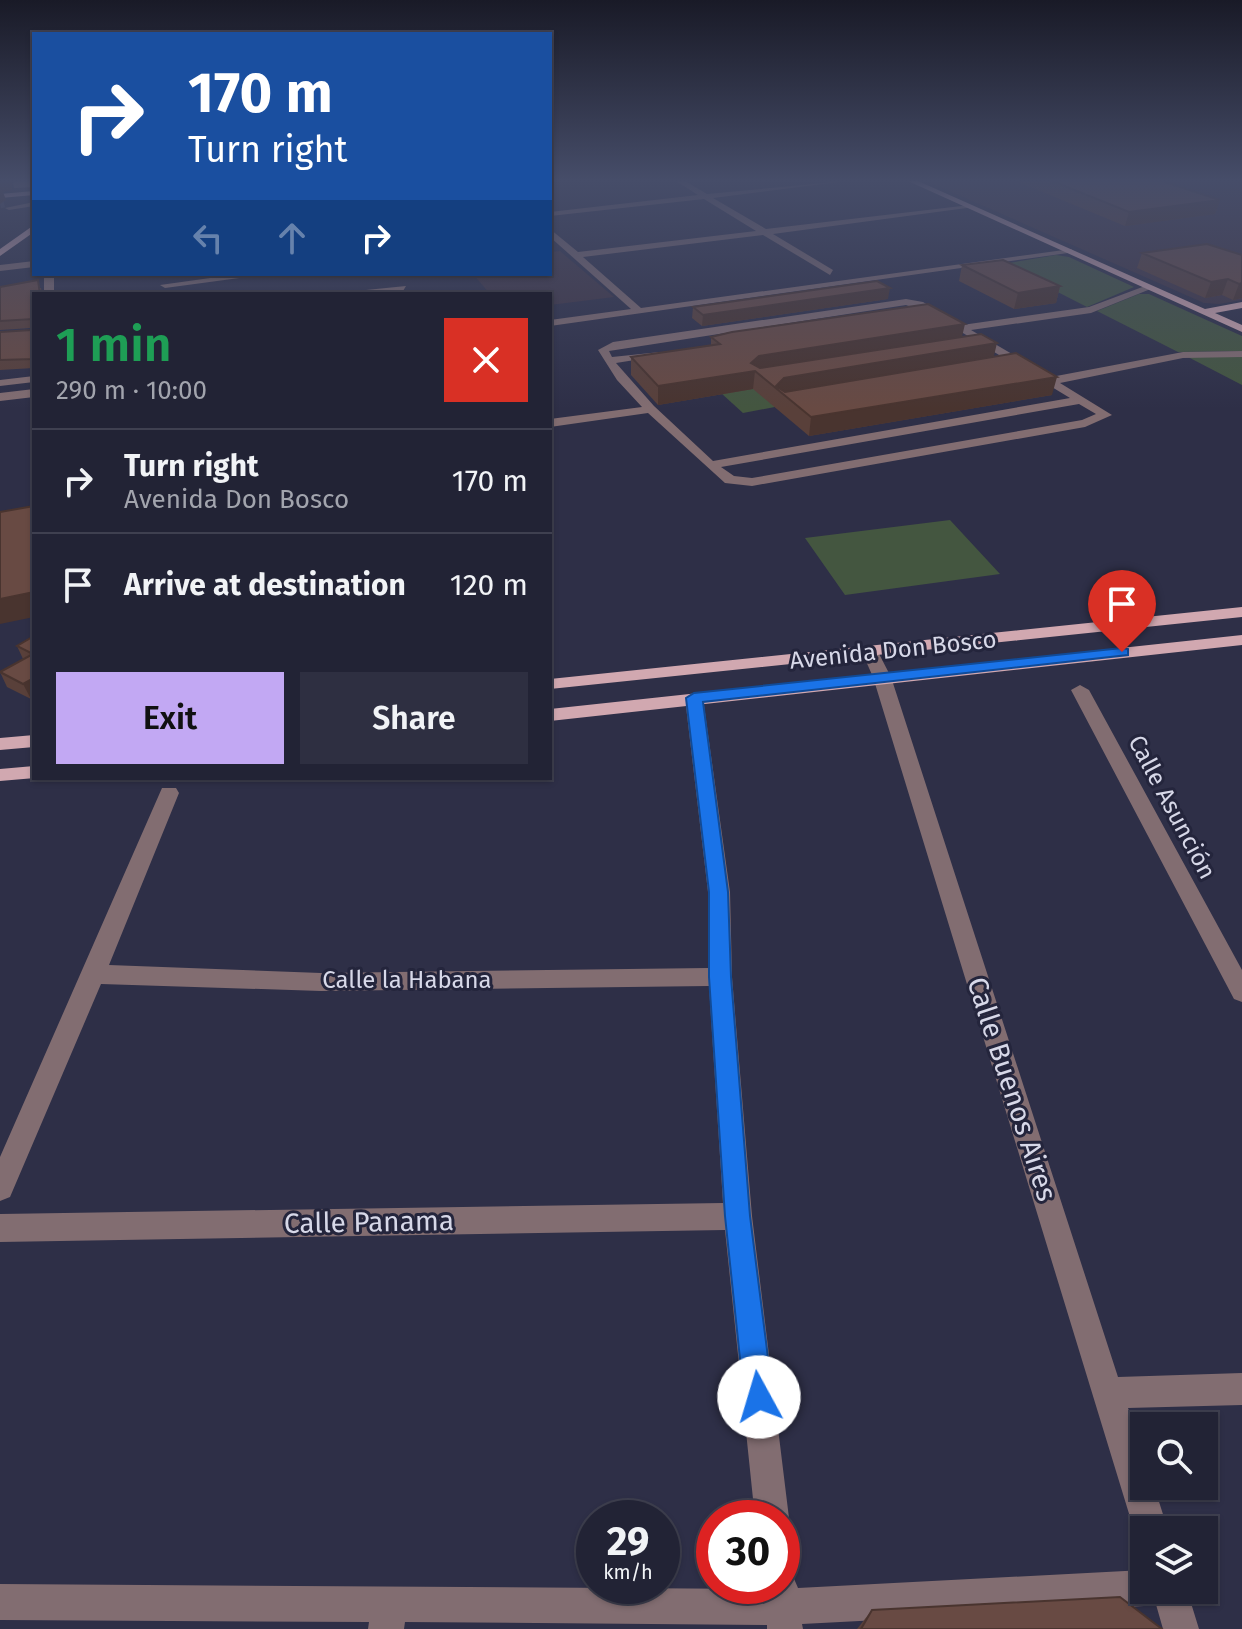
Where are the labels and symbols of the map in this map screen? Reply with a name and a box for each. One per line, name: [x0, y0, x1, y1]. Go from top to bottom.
pin: [1088, 570, 1156, 652]
street label: Avenida Don Bosco: [788, 625, 998, 675]
street label: Calle Asunción: [1122, 730, 1222, 884]
street label: Calle la Habana: [322, 966, 492, 994]
street label: Calle Buenos Aires: [960, 973, 1064, 1205]
street label: Calle Panama: [284, 1204, 454, 1240]
position arrow: [717, 1355, 801, 1439]
speed limit sign: 30: [696, 1500, 800, 1604]

